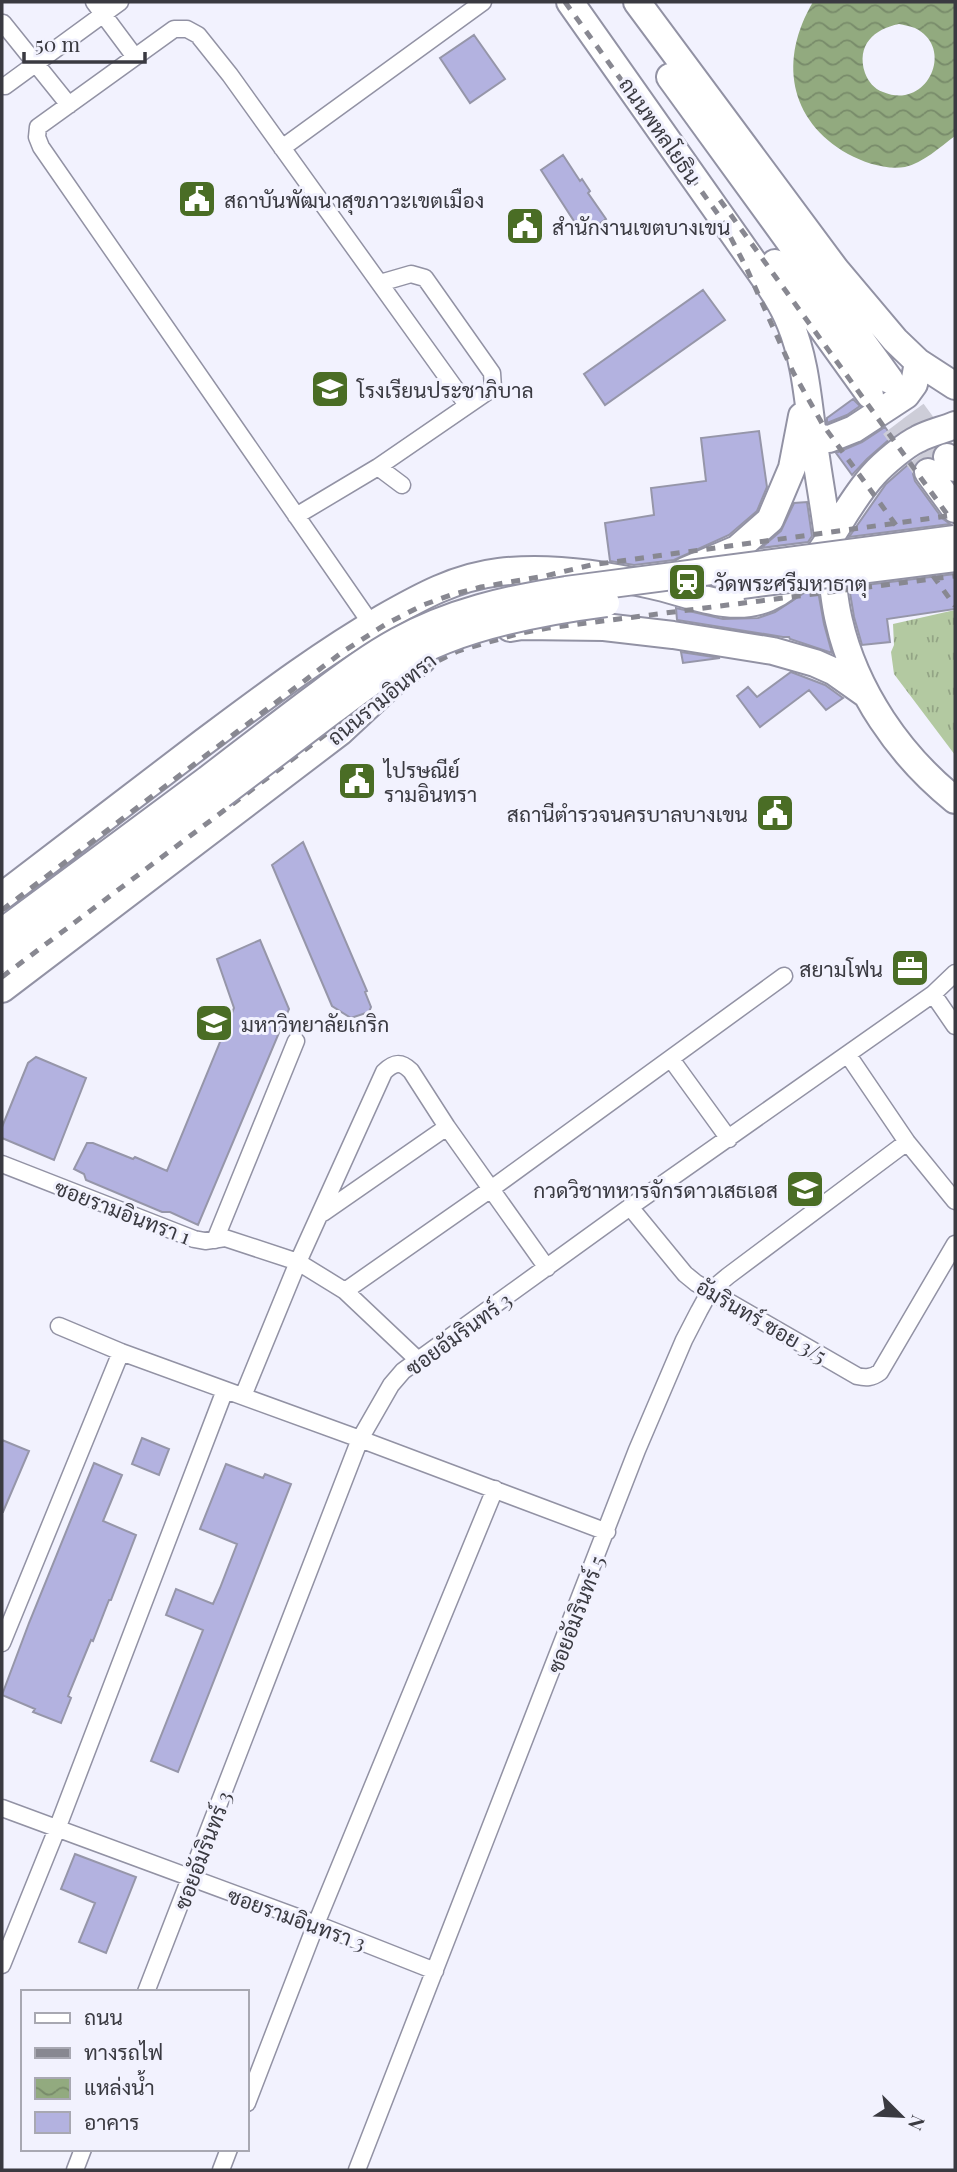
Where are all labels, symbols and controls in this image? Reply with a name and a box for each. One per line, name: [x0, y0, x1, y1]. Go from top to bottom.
scale bar: [24, 21, 145, 65]
text: 50 m: [35, 29, 81, 57]
street label: ถนนพหลโยธิน: [614, 71, 708, 189]
public building icon: สถาบันพัฒนาสุขภาวะเขตเมือง: [176, 178, 218, 220]
place label: สถาบันพัฒนาสุขภาวะเขตเมือง: [224, 185, 484, 215]
public building icon: สำนักงานเขตบางเขน: [504, 205, 546, 247]
place label: สำนักงานเขตบางเขน: [552, 212, 730, 240]
school or university icon: โรงเรียนประชาภิบาล: [309, 368, 351, 410]
place label: โรงเรียนประชาภิบาล: [356, 375, 534, 403]
station icon: วัดพระศรีมหาธาตุ: [666, 561, 708, 603]
place label: วัดพระศรีมหาธาตุ: [714, 568, 867, 598]
street label: ถนนรามอินทรา: [321, 646, 441, 750]
place label: ไปรษณีย์ รามอินทรา: [382, 755, 477, 807]
public building icon: ไปรษณีย์ รามอินทรา: [336, 760, 378, 802]
public building icon: สถานีตำรวจนครบาลบางเขน: [754, 792, 796, 834]
place label: สถานีตำรวจนครบาลบางเขน: [507, 799, 748, 827]
office icon: สยามโฟน: [889, 947, 931, 989]
place label: สยามโฟน: [799, 954, 883, 982]
school or university icon: มหาวิทยาลัยเกริก: [193, 1002, 235, 1044]
place label: มหาวิทยาลัยเกริก: [241, 1009, 389, 1037]
school or university icon: กวดวิชาทหารจักรดาวเสธเอส: [784, 1168, 826, 1210]
street label: ซอยรามอินทรา 1: [51, 1172, 195, 1250]
place label: กวดวิชาทหารจักรดาวเสธเอส: [533, 1175, 778, 1203]
street label: อัมรินทร์ ซอย 3/5: [692, 1271, 832, 1369]
street label: ซอยอัมรินทร์ 3: [399, 1285, 517, 1381]
street label: ซอยอัมรินทร์ 5: [540, 1551, 610, 1677]
street label: ซอยอัมรินทร์ 3: [167, 1787, 237, 1913]
street label: ซอยรามอินทรา 3: [224, 1880, 370, 1956]
legend: [21, 1990, 248, 2151]
text: ถนน: [84, 2002, 123, 2030]
text: ทางรถไฟ: [84, 2037, 163, 2065]
text: แหล่งน้ำ: [84, 2070, 155, 2100]
north arrow: [866, 2081, 936, 2151]
text: อาคาร: [84, 2107, 140, 2135]
text: N: [903, 2112, 932, 2135]

